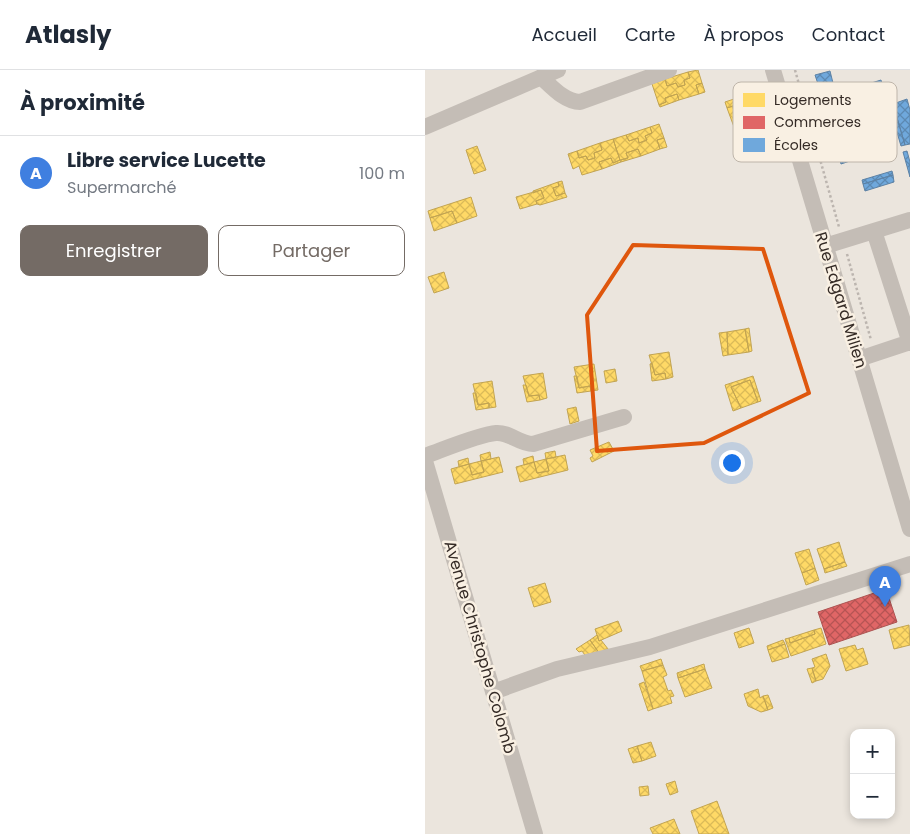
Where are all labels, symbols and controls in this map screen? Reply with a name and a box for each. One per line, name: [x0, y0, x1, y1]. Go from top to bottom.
text: Atlasly: [25, 18, 111, 51]
text: Accueil: [531, 22, 597, 47]
text: Carte: [625, 22, 675, 47]
text: À propos: [703, 22, 784, 47]
text: Contact: [812, 22, 885, 47]
legend: [733, 82, 897, 162]
text: À proximité: [20, 88, 145, 117]
text: Logements: [774, 90, 852, 110]
text: Commerces: [774, 112, 861, 132]
text: Écoles: [774, 135, 818, 155]
text: Libre service Lucette: [67, 147, 266, 174]
text: A: [30, 162, 42, 185]
text: 100 m: [359, 162, 405, 185]
text: Supermarché: [67, 176, 176, 199]
button: Enregistrer: [20, 225, 208, 276]
button: Partager: [218, 225, 405, 276]
street label: Rue Edgard Milien: [809, 229, 873, 371]
your location: [719, 450, 745, 476]
street label: Avenue Christophe Colomb: [439, 538, 522, 756]
pin: A: [869, 566, 901, 607]
map controls: [850, 729, 895, 819]
button: +: [850, 729, 895, 774]
button: −: [850, 774, 895, 819]

